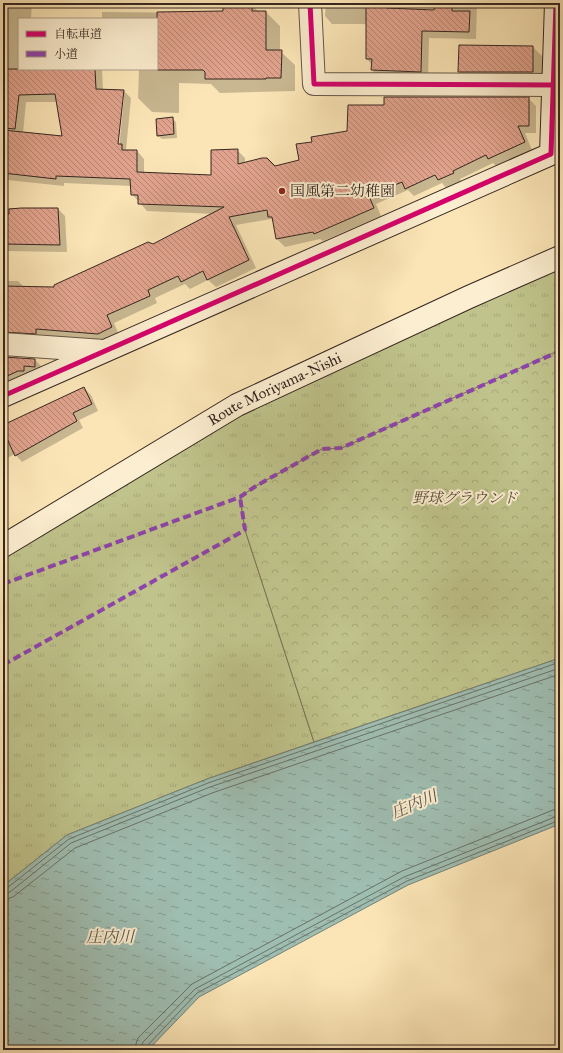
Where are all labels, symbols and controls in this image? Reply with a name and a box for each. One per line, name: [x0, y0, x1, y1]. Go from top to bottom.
legend: [18, 18, 158, 70]
text: 自転車道: [54, 27, 102, 41]
text: 小道: [54, 47, 78, 61]
place label: 国風第二幼稚園: [290, 182, 395, 200]
marker: 国風第二幼稚園: [277, 186, 287, 196]
street label: Route Moriyama-Nishi: [205, 349, 344, 429]
park label: 野球グラウンド: [412, 489, 518, 507]
water label: 庄内川: [388, 785, 442, 822]
water label: 庄内川: [86, 927, 136, 946]

